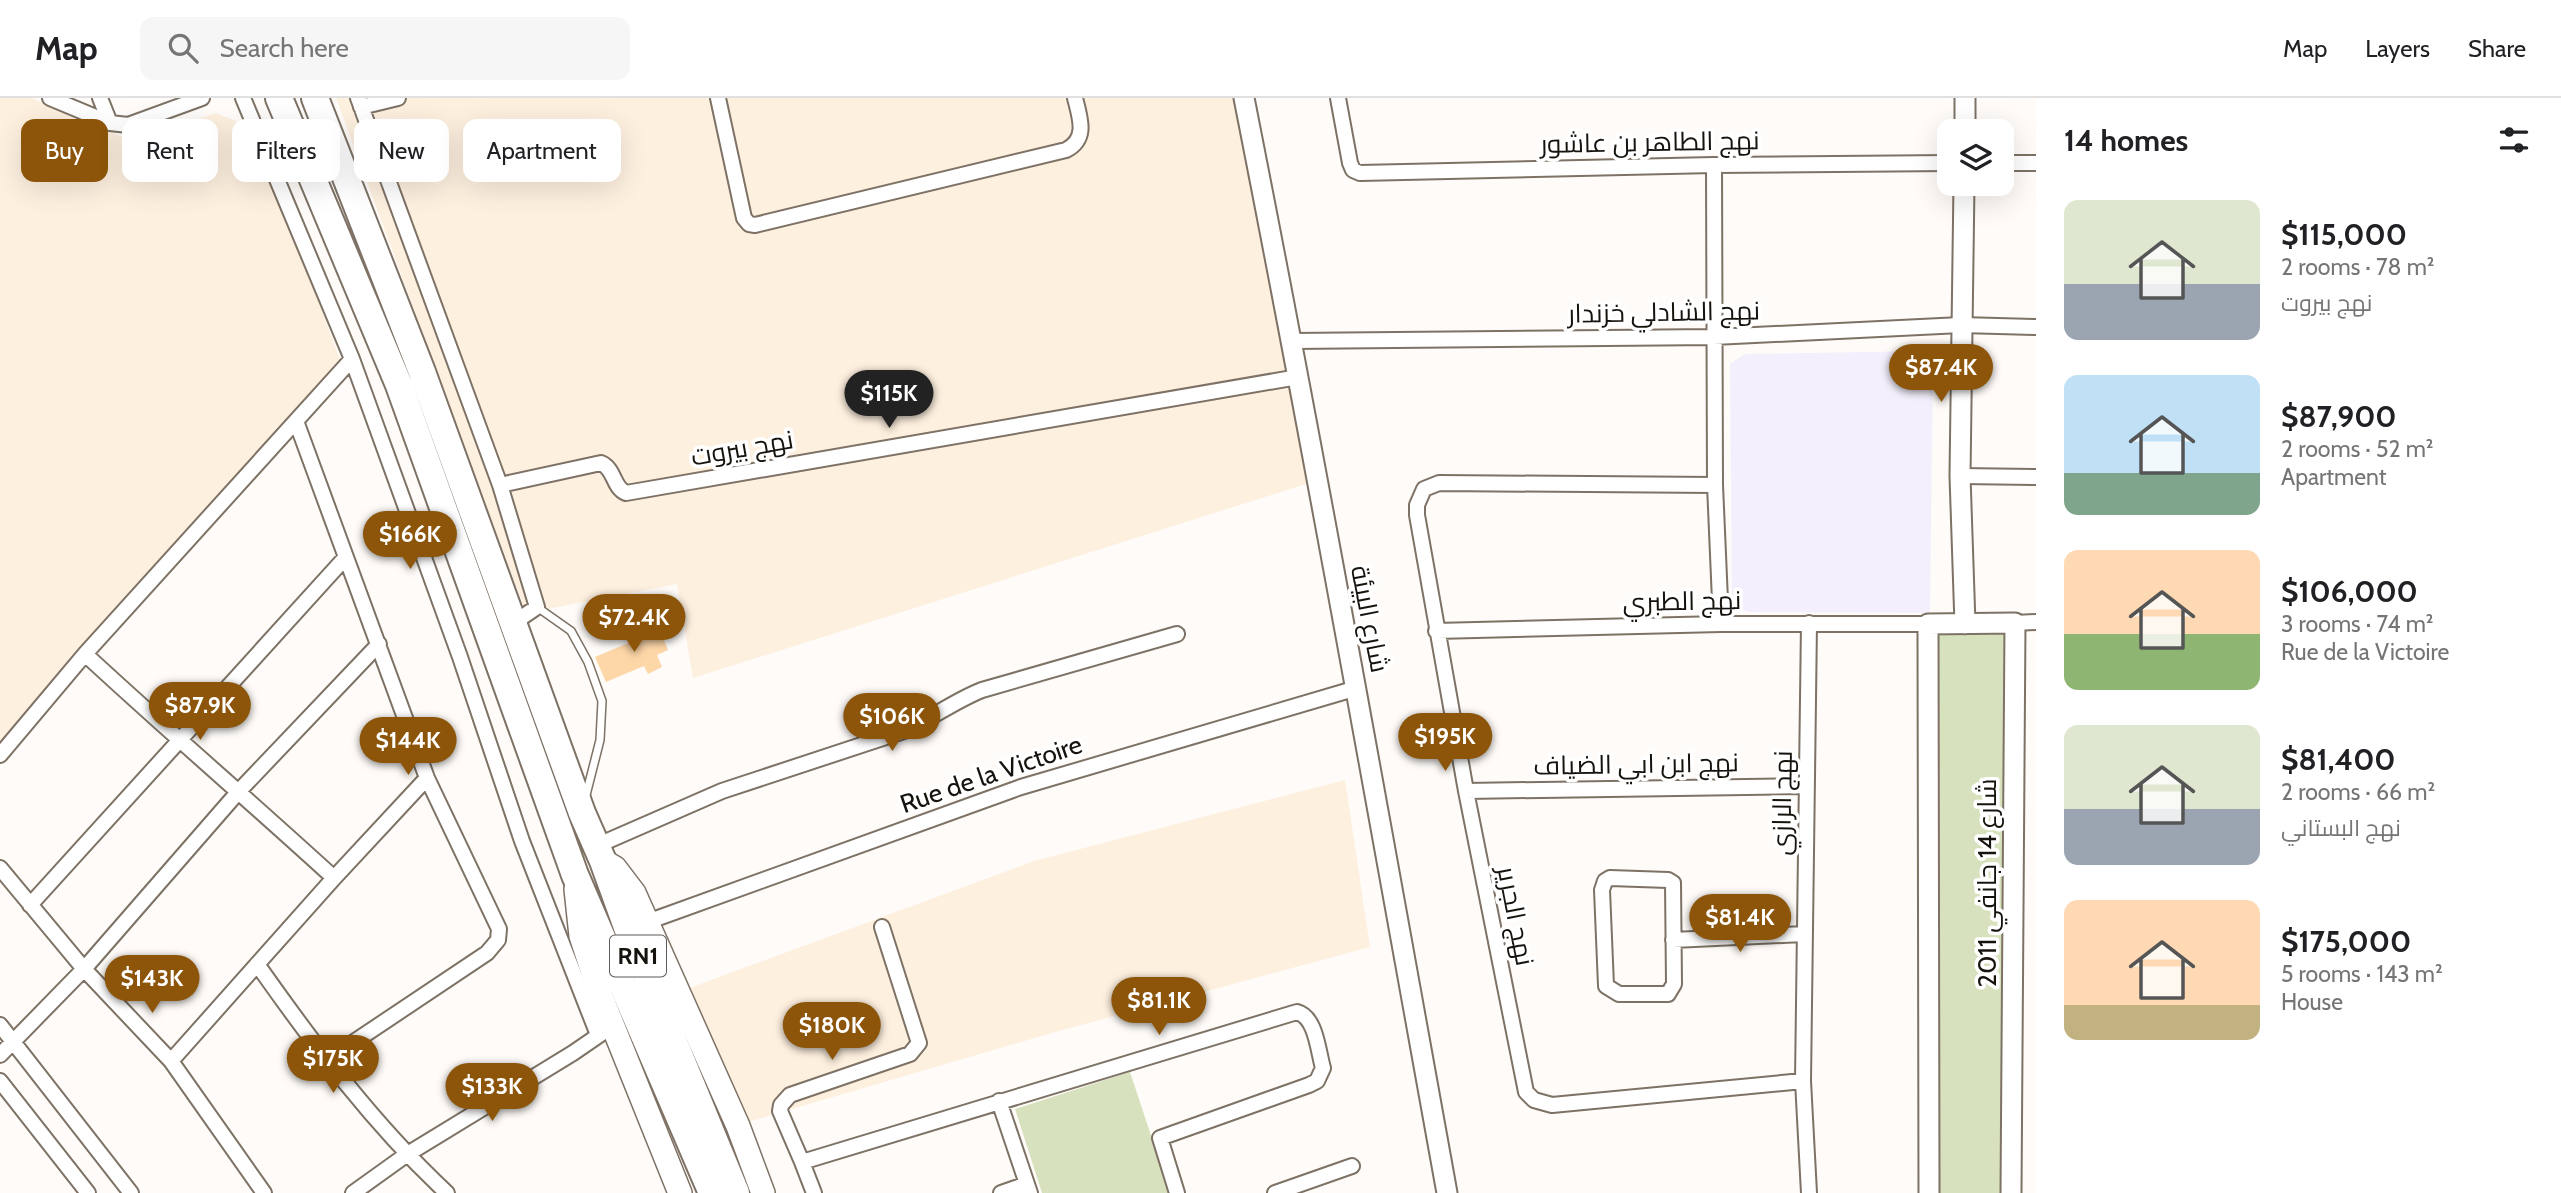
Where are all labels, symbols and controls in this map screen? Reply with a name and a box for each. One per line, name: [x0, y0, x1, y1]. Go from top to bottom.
search box: [140, 17, 630, 80]
text: Map: [35, 28, 98, 68]
icon: search: [164, 29, 202, 67]
text: Search here: [220, 32, 349, 64]
text: Map: [2283, 34, 2327, 63]
text: Layers: [2365, 34, 2430, 63]
text: Share: [2468, 34, 2526, 63]
chip: Buy: [21, 119, 108, 182]
chip: Rent: [122, 119, 218, 182]
chip: Filters: [232, 119, 340, 182]
chip: New: [354, 119, 449, 182]
chip: Apartment: [463, 119, 621, 182]
map controls: [1937, 119, 2014, 196]
button: layers: [1937, 119, 2014, 196]
icon: filters: [2495, 121, 2533, 159]
text: 14 homes: [2064, 122, 2188, 159]
street label: نهج الطاهر بن عاشور: [1538, 124, 1760, 161]
text: $115,000: [2281, 216, 2407, 253]
icon: home: [2120, 228, 2204, 312]
text: 2 rooms · 78 m²: [2281, 253, 2435, 281]
text: نهج بيروت: [2281, 289, 2372, 317]
street label: نهج الشادلي خزندار: [1566, 294, 1761, 335]
pin: $87.4K: [1884, 344, 1998, 404]
text: $87.4K: [1905, 353, 1977, 381]
pin: $115K: [840, 370, 938, 430]
text: $115K: [860, 379, 918, 407]
text: $87,900: [2281, 398, 2397, 435]
icon: home: [2120, 403, 2204, 487]
street label: نهج بيروت: [688, 423, 796, 474]
text: 2 rooms · 52 m²: [2281, 435, 2434, 463]
text: Apartment: [2281, 463, 2386, 491]
pin: $166K: [361, 512, 459, 571]
text: $166K: [379, 520, 441, 548]
street label: شارع البيئة: [1343, 563, 1396, 675]
text: $106,000: [2281, 573, 2418, 610]
icon: home: [2120, 578, 2204, 662]
street label: نهج الطبري: [1622, 584, 1742, 622]
pin: $72.4K: [577, 594, 691, 654]
text: $72.4K: [598, 603, 670, 631]
text: 3 rooms · 74 m²: [2281, 610, 2433, 638]
text: Rue de la Victoire: [2281, 638, 2449, 666]
pin: $87.9K: [143, 682, 257, 742]
text: $87.9K: [165, 691, 235, 719]
pin: $106K: [843, 694, 941, 753]
text: $106K: [859, 702, 925, 730]
pin: $195K: [1396, 714, 1494, 773]
pin: $144K: [359, 718, 457, 777]
text: $195K: [1414, 722, 1476, 750]
text: $144K: [376, 726, 440, 754]
street label: Rue de la Victoire: [896, 728, 1086, 820]
text: $81,400: [2281, 741, 2396, 778]
street label: نهج ابن ابي الضياف: [1533, 746, 1739, 787]
street label: نهج الرازي: [1765, 750, 1803, 856]
icon: home: [2120, 753, 2204, 837]
text: 2 rooms · 66 m²: [2281, 778, 2435, 806]
street label: شارع 14 جانفي 2011: [1971, 779, 2008, 987]
text: نهج البستاني: [2281, 814, 2401, 842]
street label: نهج الجرير: [1489, 862, 1541, 969]
pin: $81.4K: [1683, 894, 1797, 954]
text: $81.4K: [1705, 903, 1775, 931]
text: $175,000: [2281, 923, 2411, 960]
icon: home: [2120, 928, 2204, 1012]
road number: RN1: [610, 936, 666, 976]
pin: $143K: [103, 956, 201, 1015]
text: 5 rooms · 143 m²: [2281, 960, 2443, 988]
text: $143K: [121, 964, 183, 992]
pin: $81.1K: [1102, 978, 1216, 1037]
text: $81.1K: [1127, 986, 1191, 1014]
text: House: [2281, 988, 2343, 1016]
pin: $180K: [783, 1002, 881, 1062]
text: $180K: [799, 1011, 865, 1039]
pin: $175K: [284, 1035, 382, 1095]
text: $175K: [303, 1044, 363, 1072]
pin: $133K: [443, 1063, 541, 1123]
text: $133K: [461, 1072, 523, 1100]

